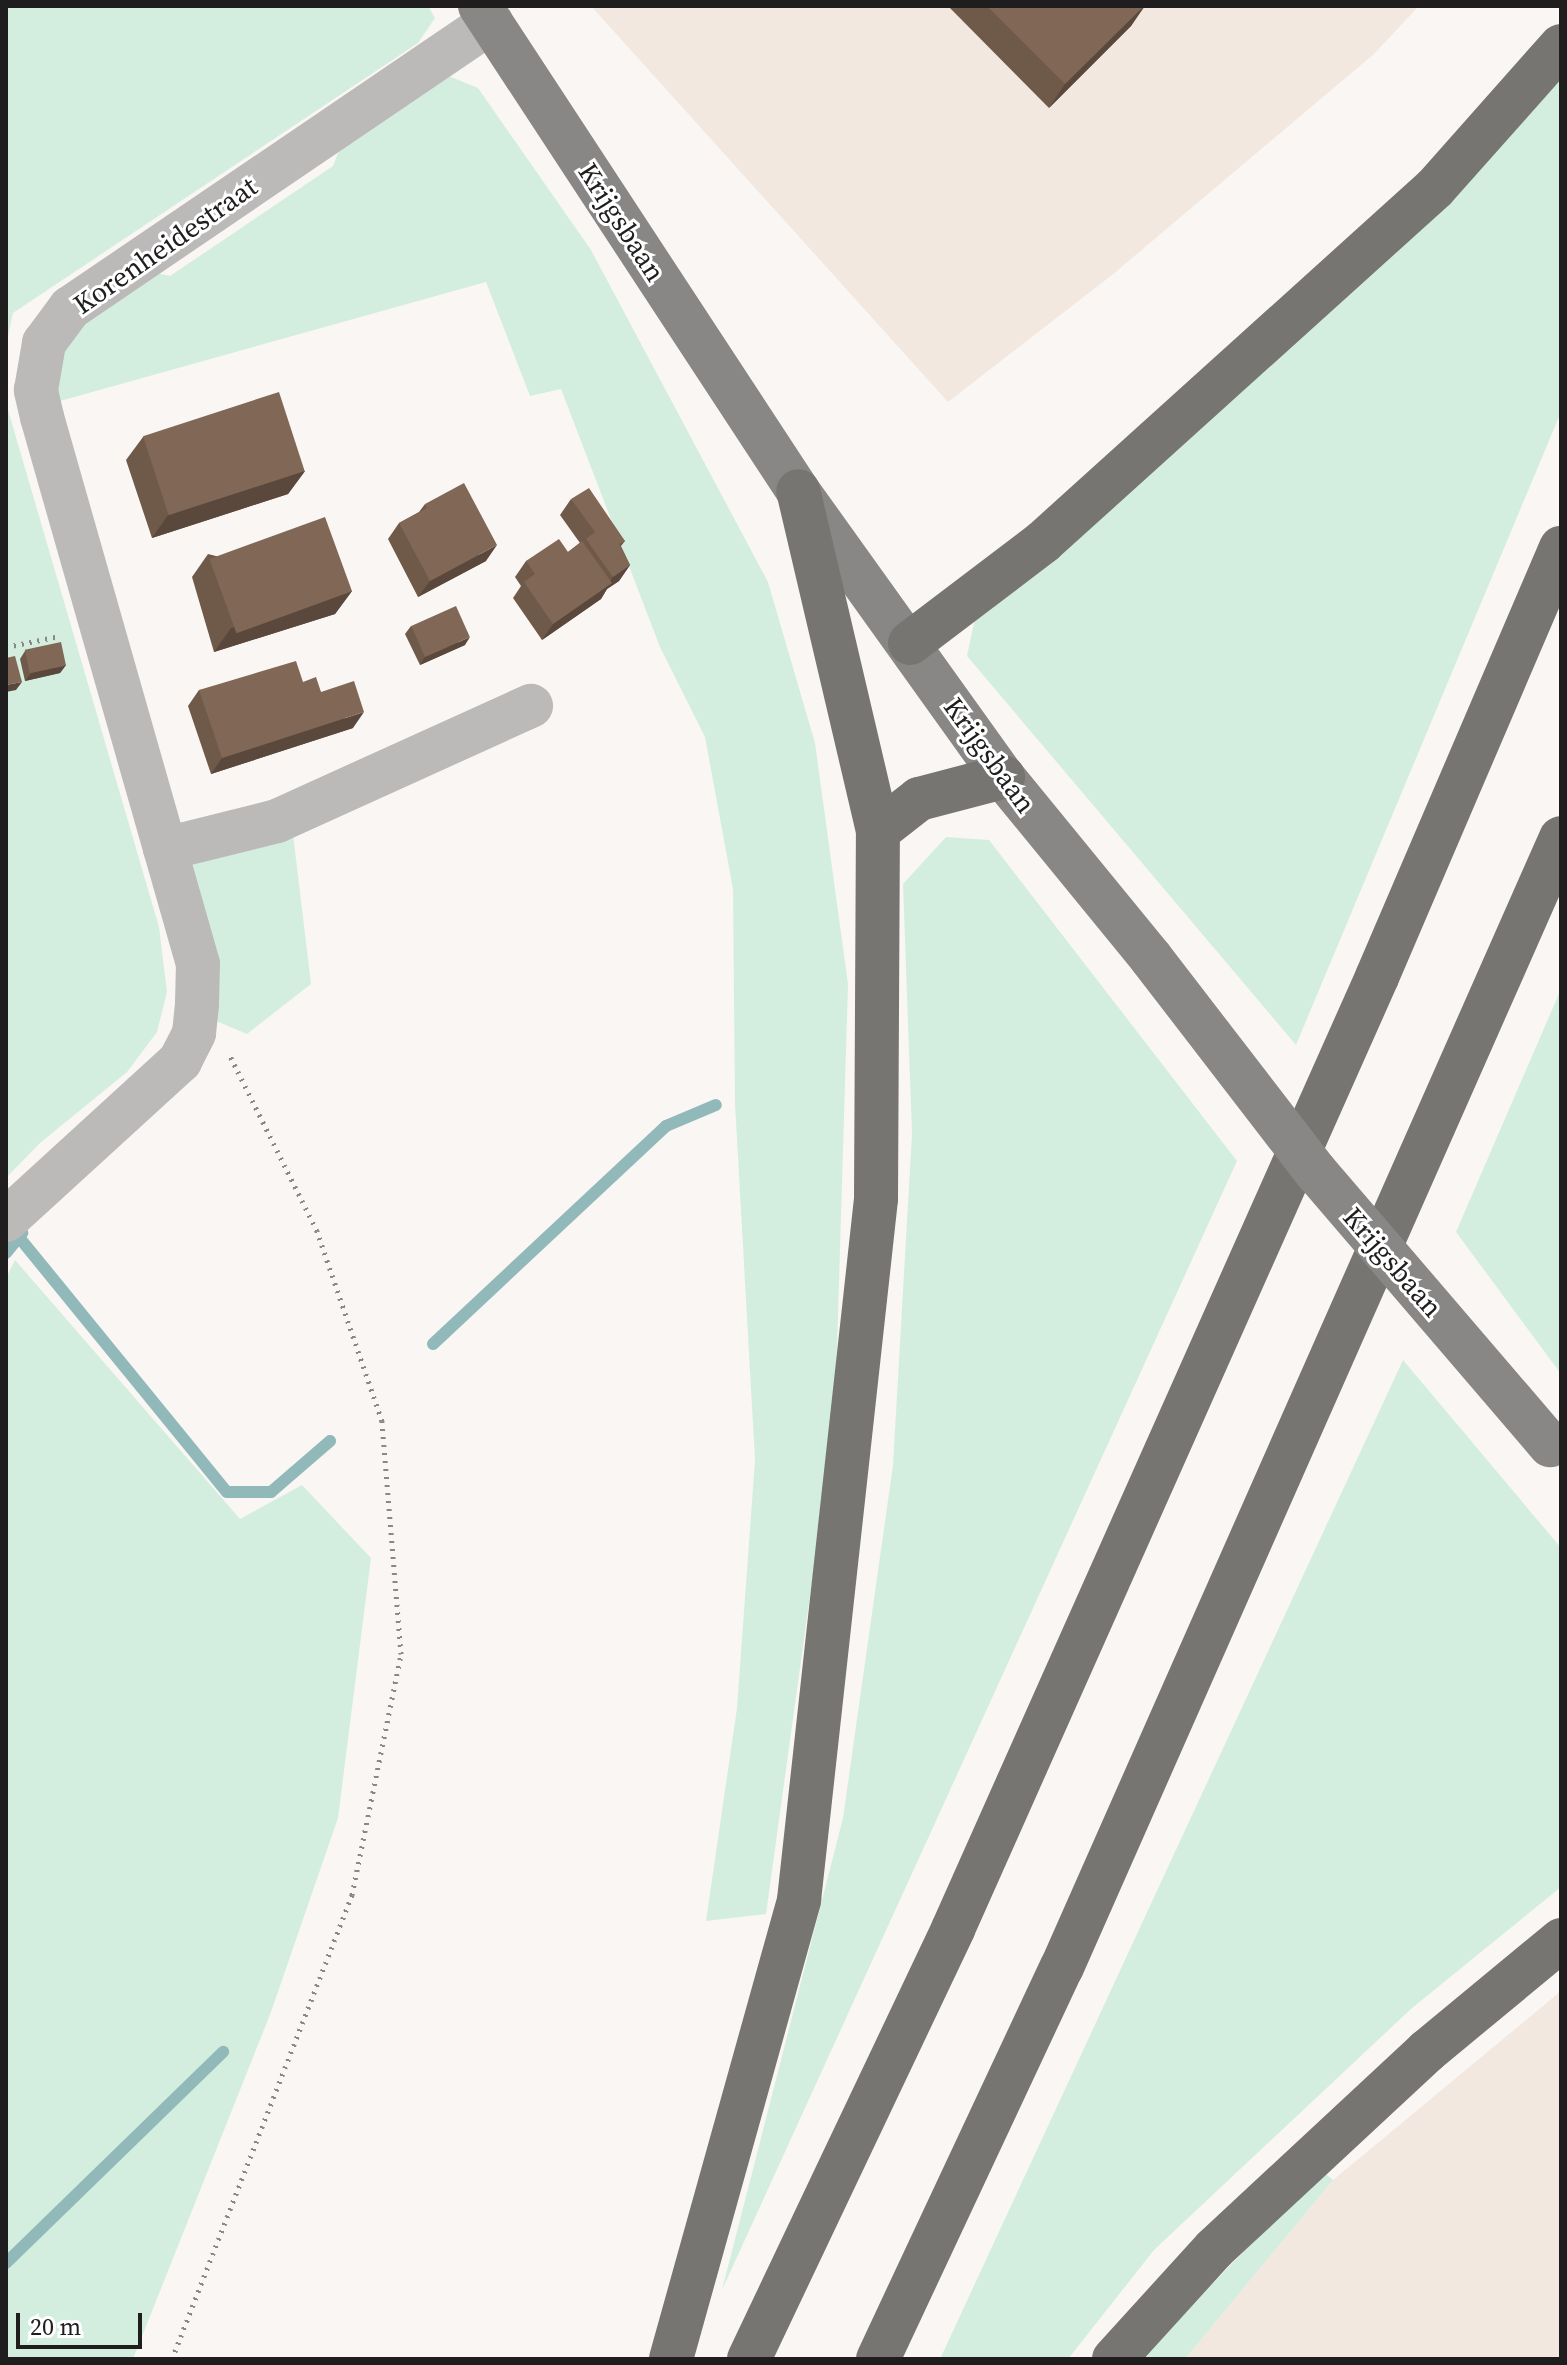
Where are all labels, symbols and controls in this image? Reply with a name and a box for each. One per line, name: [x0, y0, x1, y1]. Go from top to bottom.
street label: Krijgsbaan: [571, 157, 673, 287]
street label: Korenheidestraat: [67, 169, 263, 321]
street label: Krijgsbaan: [937, 691, 1043, 819]
street label: Krijgsbaan: [1336, 1200, 1450, 1324]
scale bar: [20, 2297, 146, 2347]
text: 20 m: [30, 2310, 81, 2343]

